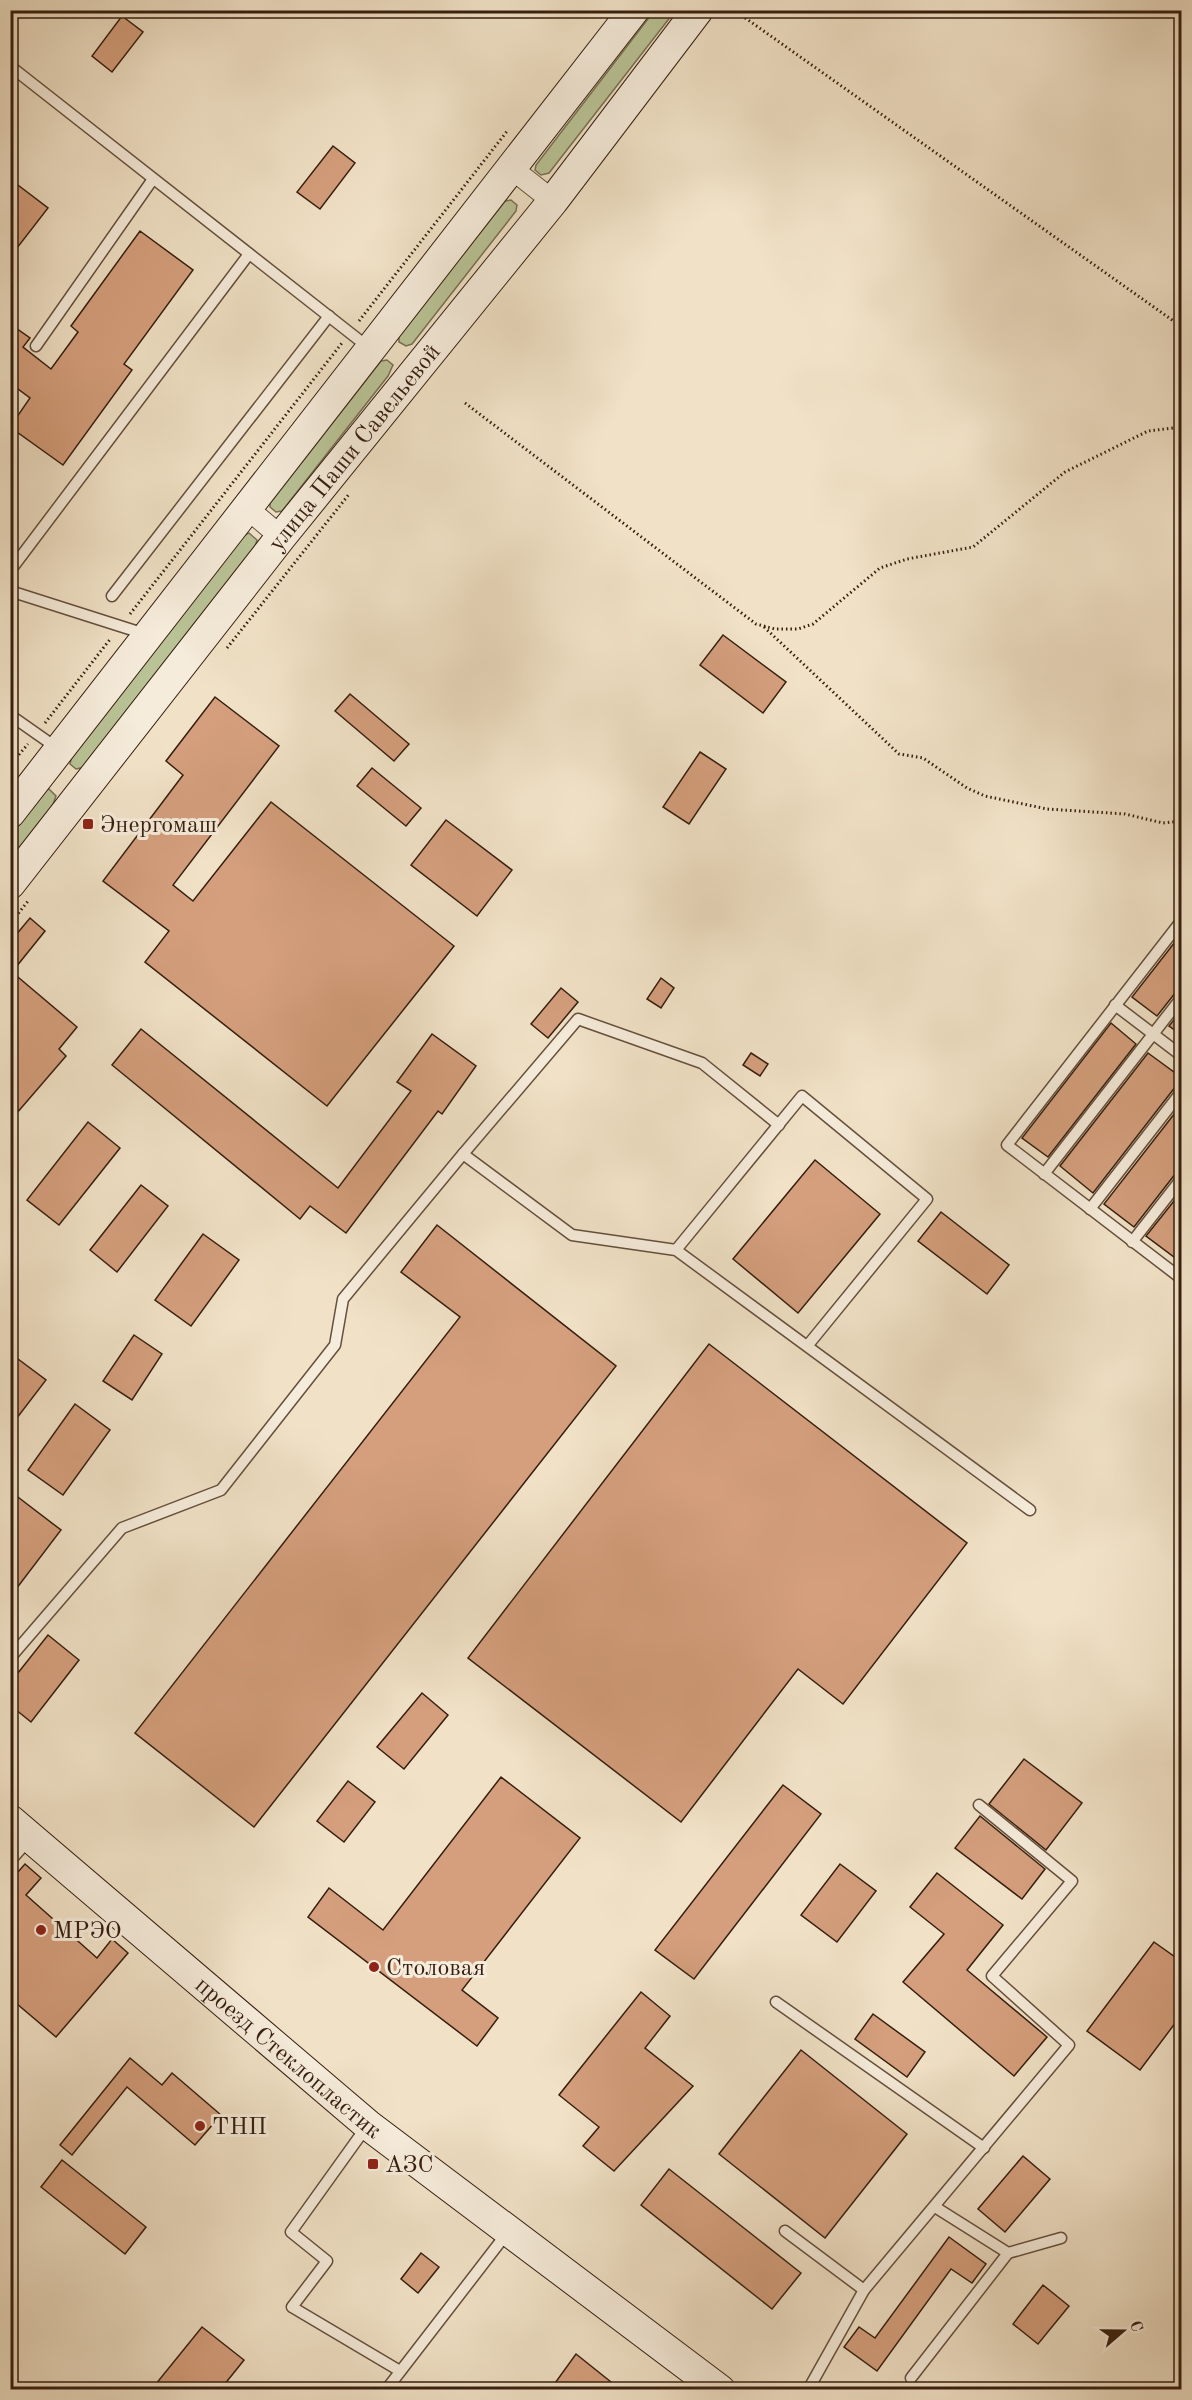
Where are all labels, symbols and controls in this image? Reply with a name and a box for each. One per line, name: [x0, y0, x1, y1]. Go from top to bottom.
street label: улица Паши Савельевой: [265, 340, 446, 556]
place label: Энергомаш: [100, 814, 217, 838]
marker: Энергомаш: [81, 817, 95, 831]
place label: МРЭО: [53, 1920, 122, 1944]
marker: МРЭО: [34, 1923, 48, 1937]
place label: Столовая: [386, 1957, 485, 1981]
marker: Столовая: [367, 1960, 381, 1974]
street label: проезд Стеклопластик: [190, 1973, 385, 2144]
place label: ТНП: [212, 2116, 267, 2140]
marker: ТНП: [193, 2119, 207, 2133]
place label: АЗС: [385, 2154, 434, 2178]
marker: АЗС: [366, 2157, 380, 2171]
north arrow: [1093, 2301, 1153, 2361]
text: С: [1126, 2319, 1145, 2334]

